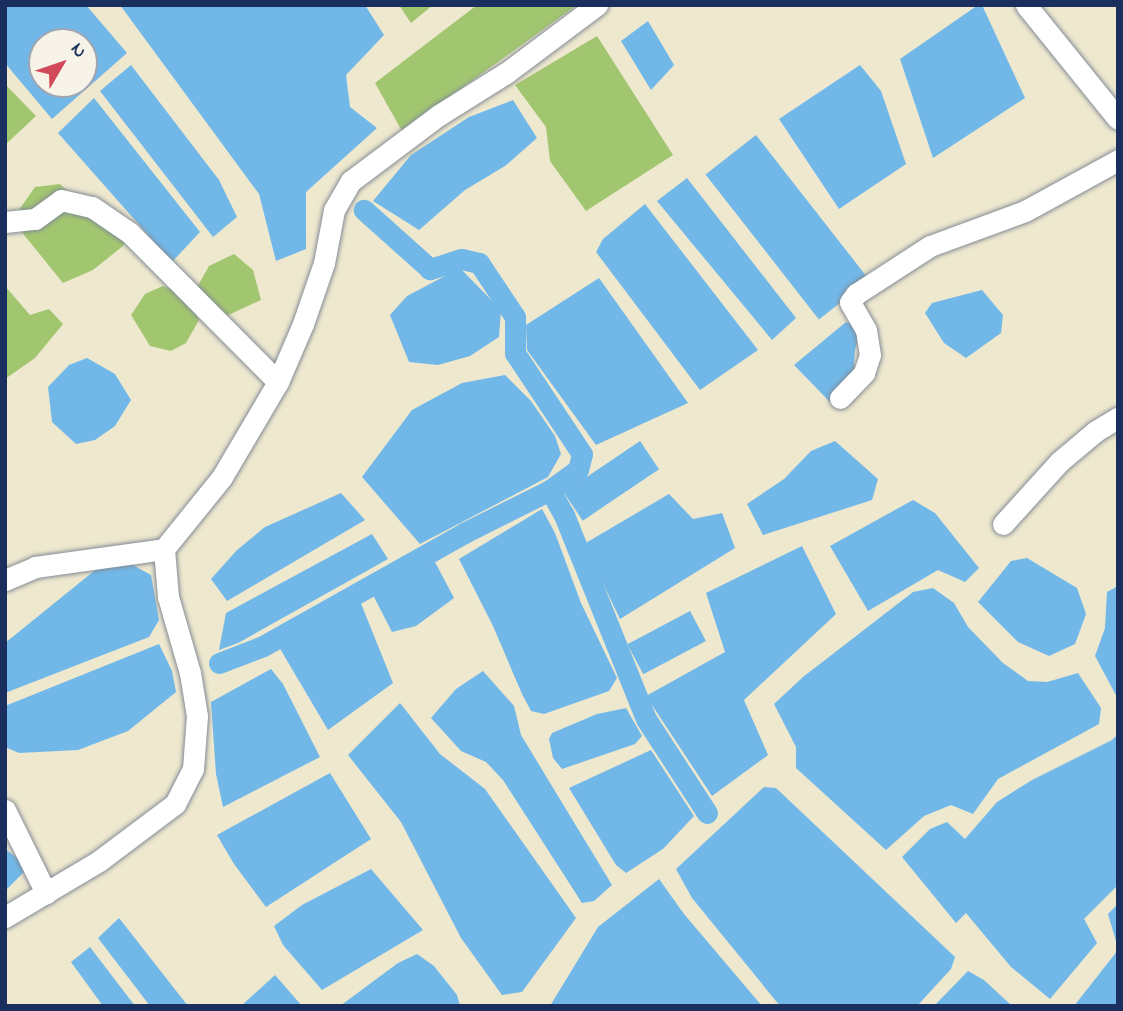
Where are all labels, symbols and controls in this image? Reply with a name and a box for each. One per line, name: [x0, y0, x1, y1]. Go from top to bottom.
north arrow: [28, 28, 98, 98]
text: N: [64, 37, 93, 64]

